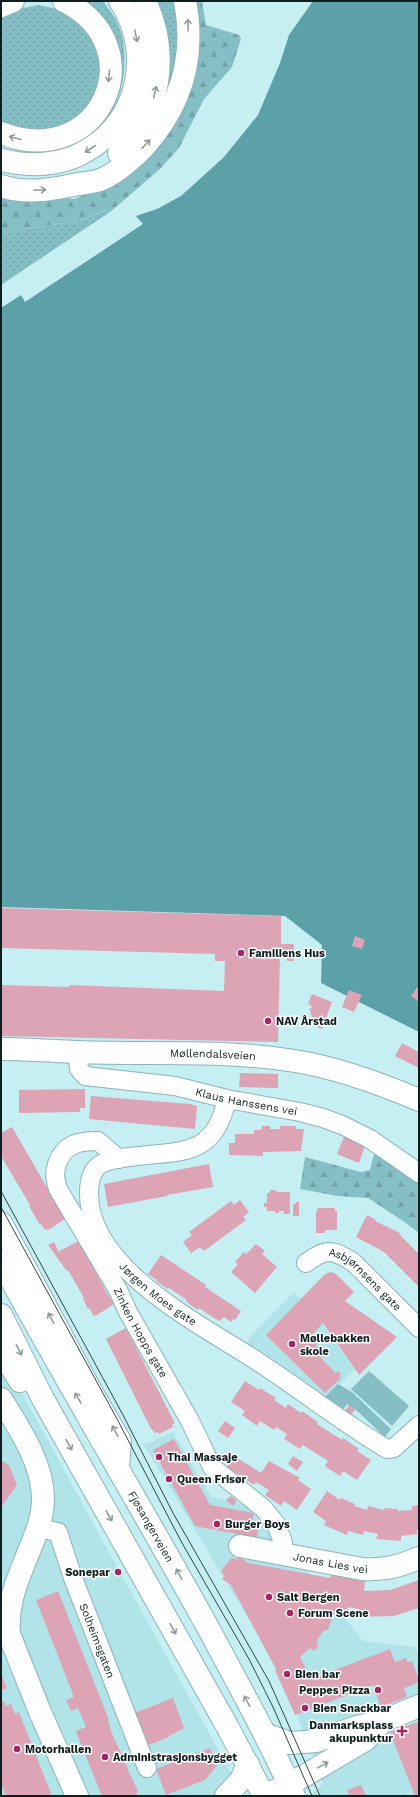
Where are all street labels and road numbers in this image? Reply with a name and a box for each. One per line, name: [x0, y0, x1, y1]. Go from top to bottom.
street label: Møllendalsveien: [170, 1047, 256, 1063]
street label: Klaus Hanssens vei: [194, 1085, 298, 1118]
street label: Asbjørnsens gate: [328, 1246, 404, 1314]
street label: Jørgen Moes gate: [116, 1260, 199, 1329]
street label: Zinken Hopps gate: [111, 1286, 170, 1380]
street label: Fjøsangerveien: [125, 1489, 176, 1565]
street label: Jonas Lies vei: [292, 1550, 368, 1576]
street label: Solheimsgaten: [77, 1602, 117, 1680]

